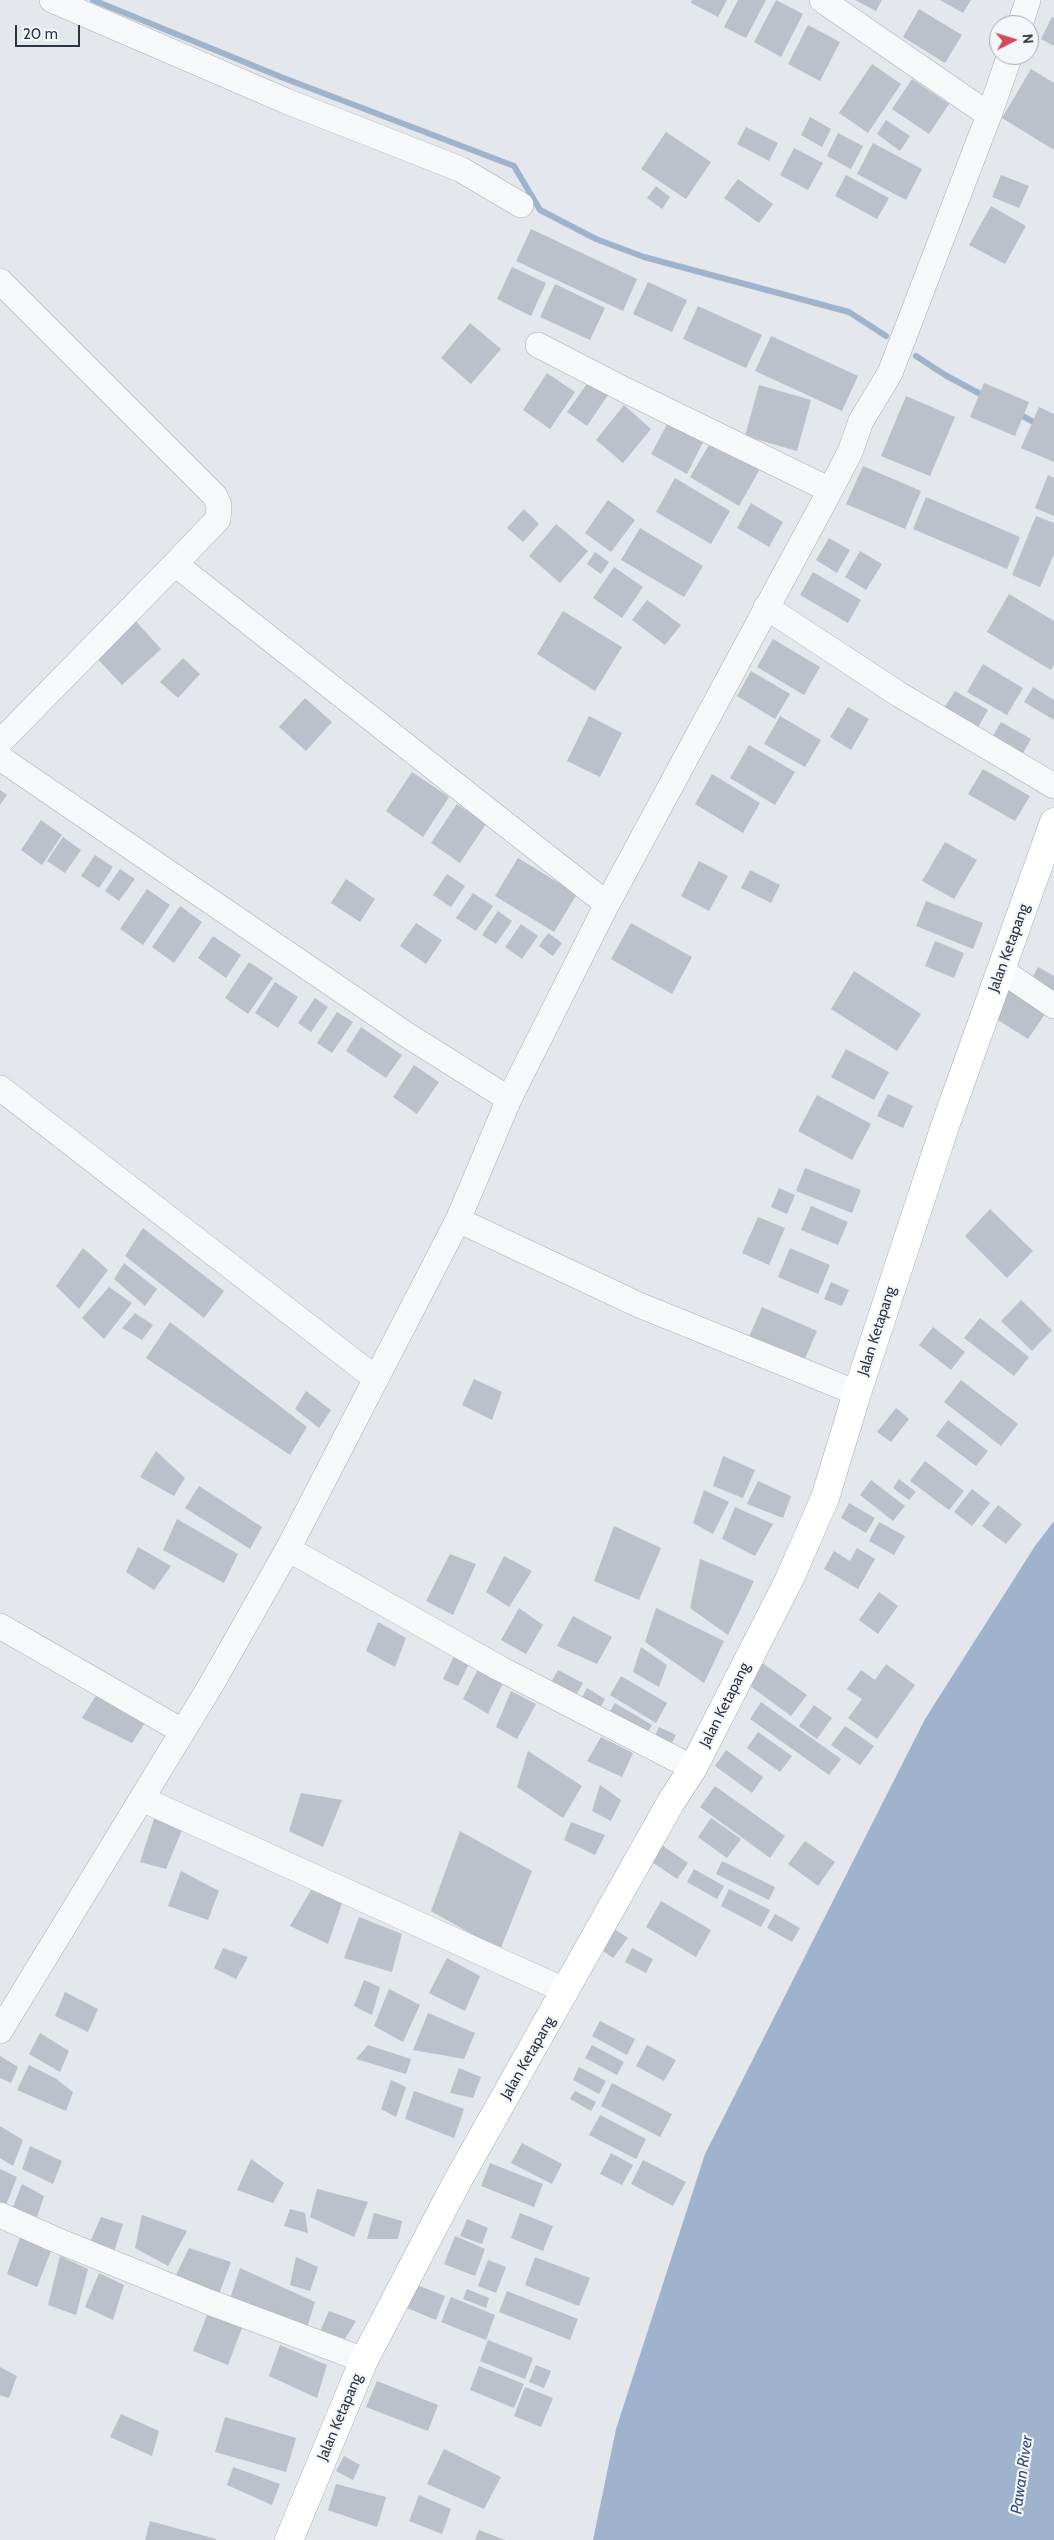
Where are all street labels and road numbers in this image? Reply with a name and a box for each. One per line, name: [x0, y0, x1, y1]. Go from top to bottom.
street label: Jalan Ketapang: [985, 901, 1033, 995]
street label: Jalan Ketapang: [854, 1284, 900, 1378]
street label: Jalan Ketapang: [696, 1660, 754, 1750]
street label: Jalan Ketapang: [497, 2013, 559, 2103]
street label: Jalan Ketapang: [314, 2371, 366, 2463]

